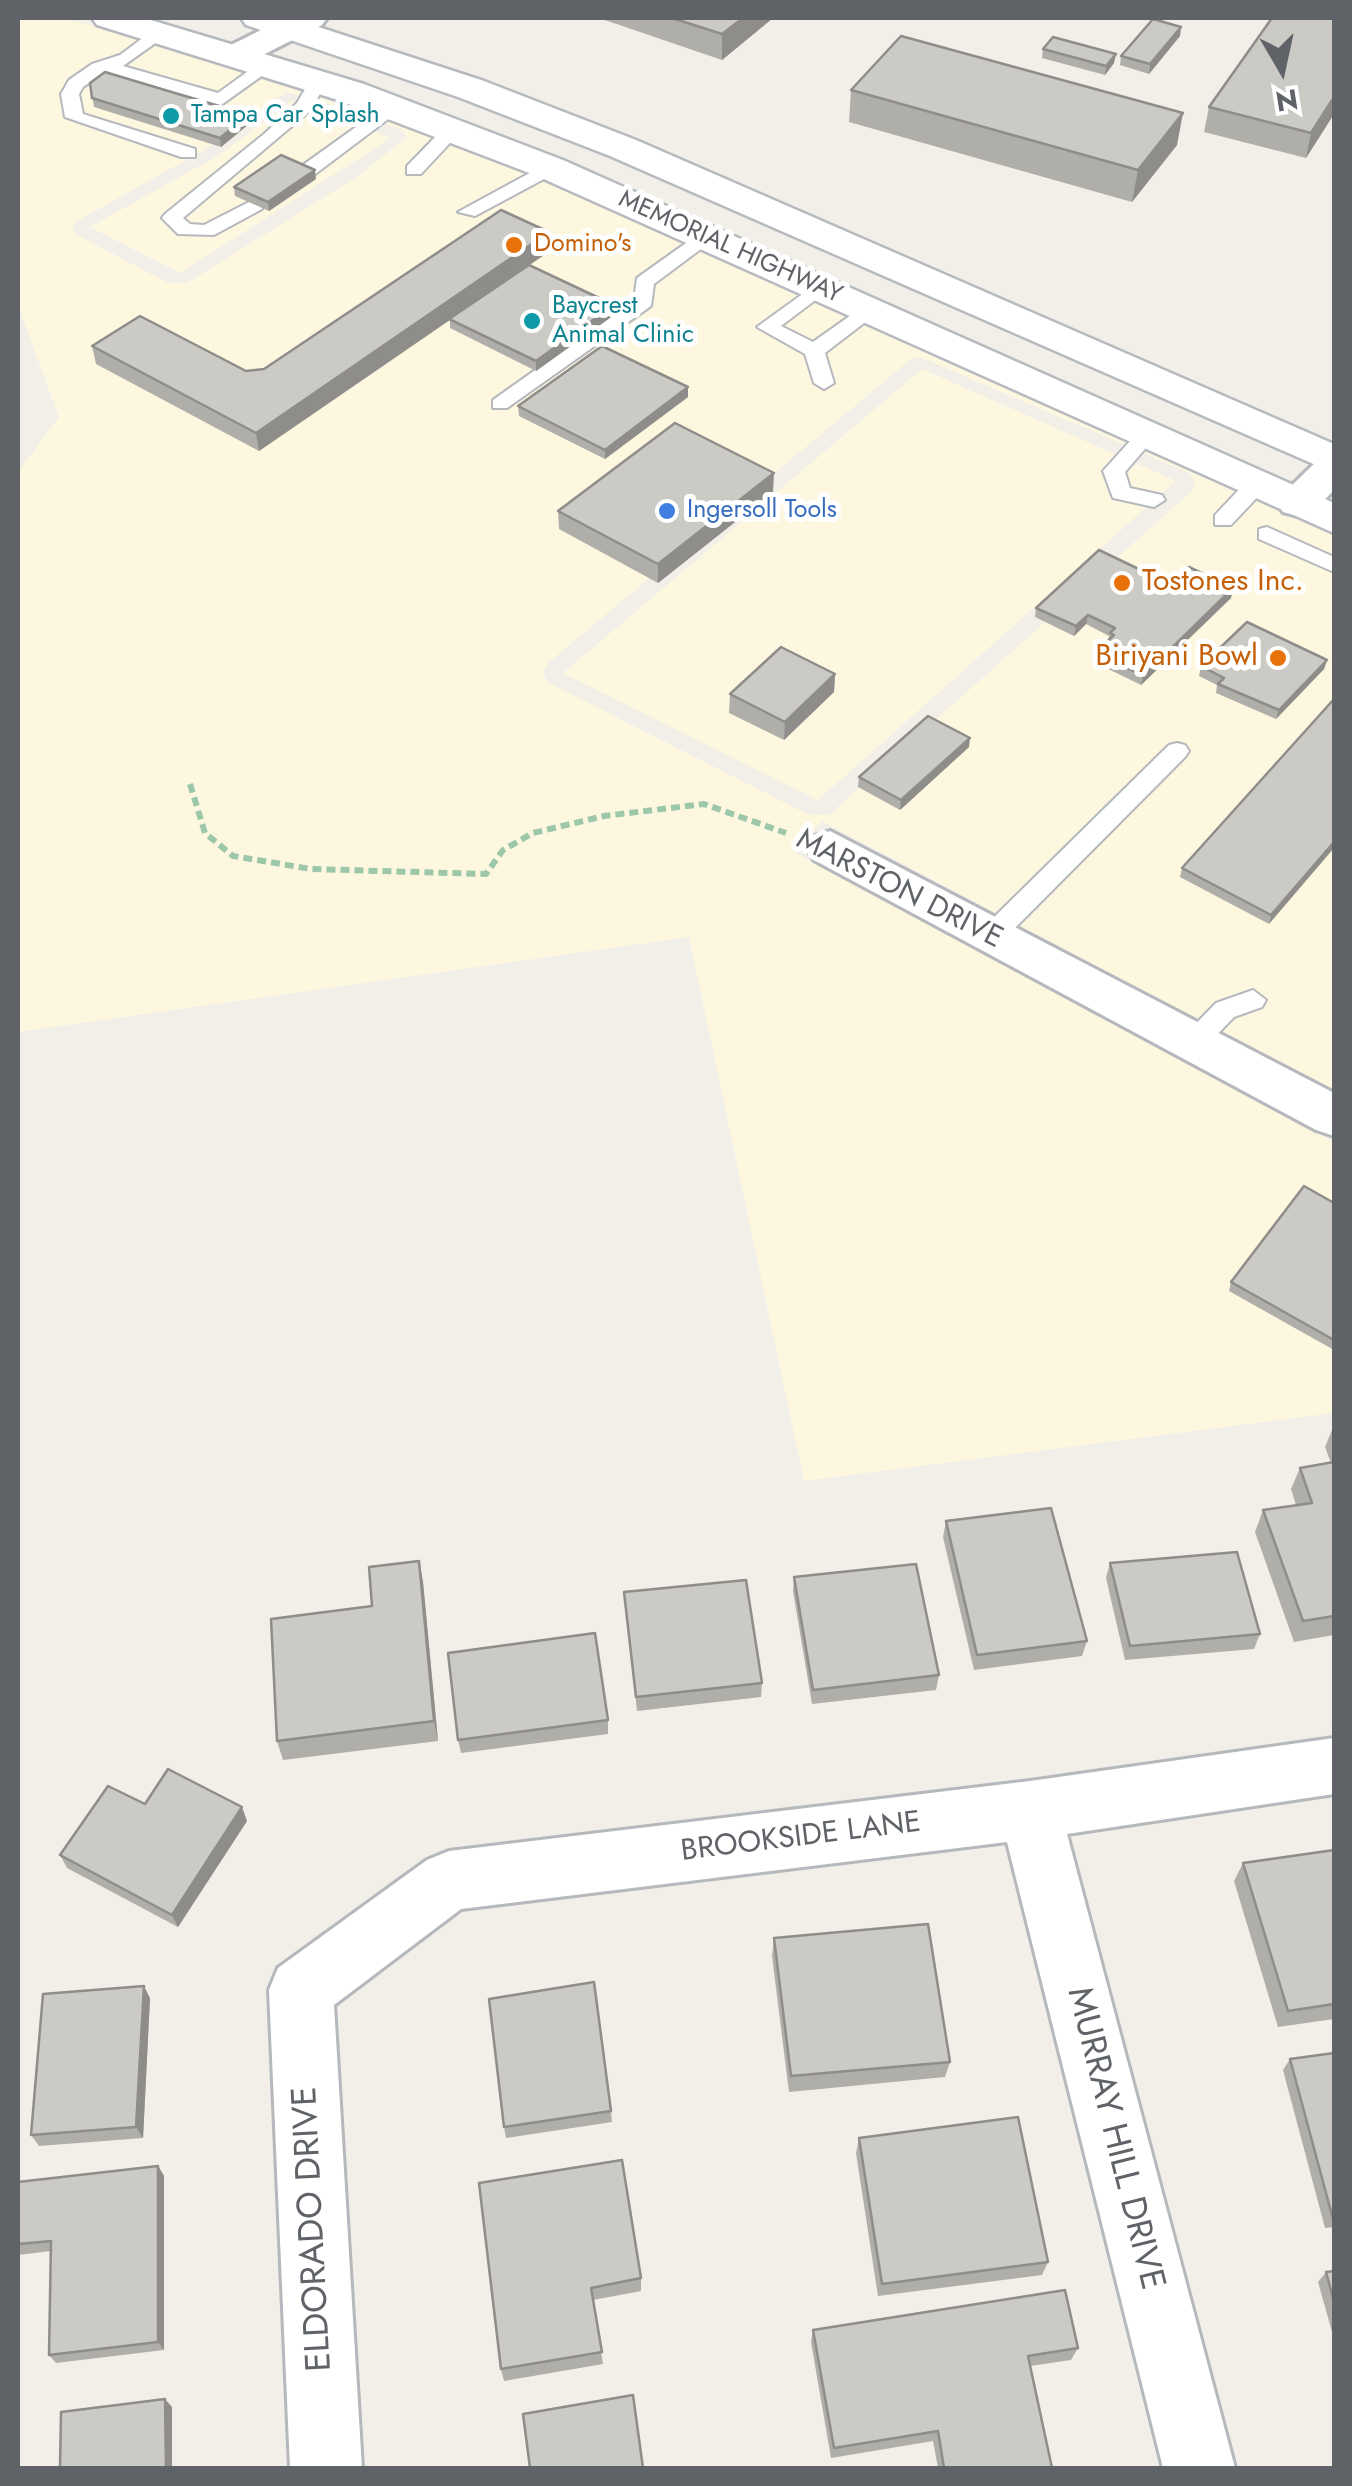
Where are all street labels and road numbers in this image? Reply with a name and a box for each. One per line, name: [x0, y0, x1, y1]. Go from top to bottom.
street label: MEMORIAL HIGHWAY: [614, 185, 846, 311]
street label: MARSTON DRIVE: [790, 823, 1008, 957]
street label: BROOKSIDE LANE: [679, 1805, 923, 1871]
street label: MURRAY HILL DRIVE: [1056, 1983, 1172, 2295]
street label: ELDORADO DRIVE: [286, 2085, 342, 2373]

